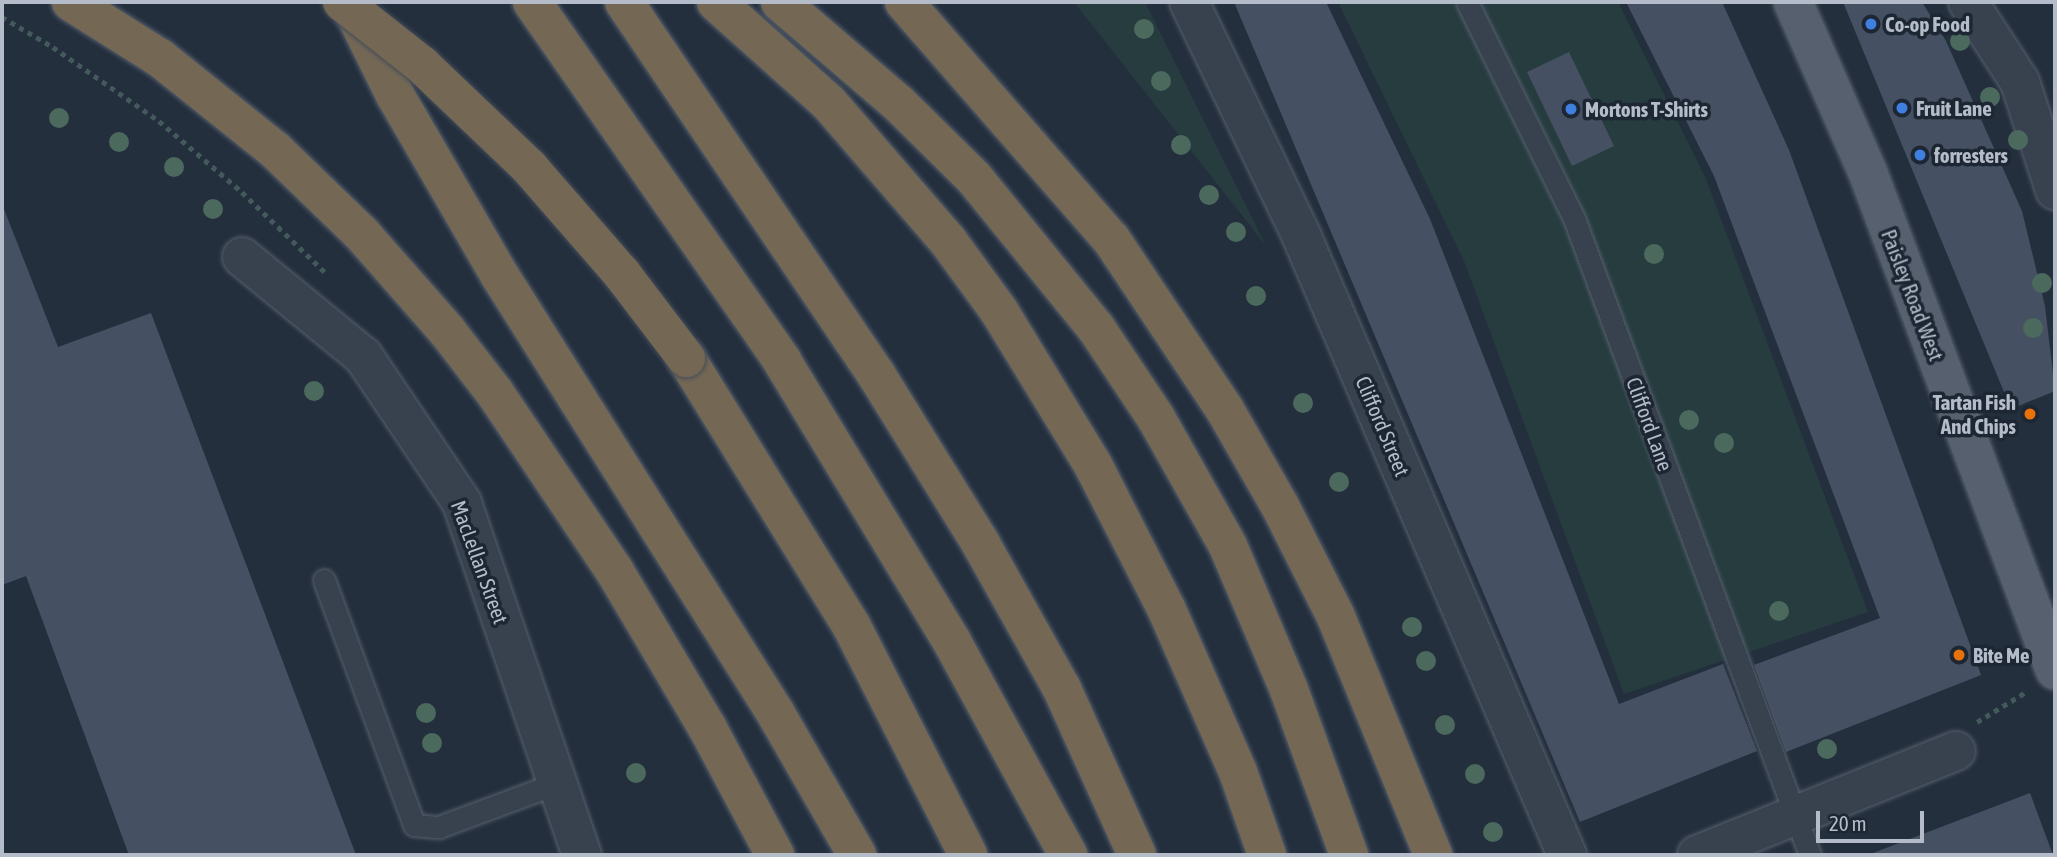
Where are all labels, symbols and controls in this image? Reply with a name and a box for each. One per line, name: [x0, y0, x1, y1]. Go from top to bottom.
place label: Co-op Food: [1885, 11, 1970, 37]
marker: Co-op Food: [1863, 16, 1879, 32]
place label: Fruit Lane: [1916, 95, 1992, 121]
place label: Mortons T-Shirts: [1585, 96, 1708, 122]
marker: Fruit Lane: [1894, 100, 1910, 116]
marker: Mortons T-Shirts: [1563, 101, 1579, 117]
place label: forresters: [1934, 142, 2008, 168]
marker: forresters: [1912, 147, 1928, 163]
street label: Paisley Road West: [1876, 226, 1950, 364]
street label: Clifford Street: [1351, 372, 1415, 480]
street label: Clifford Lane: [1621, 374, 1679, 474]
place label: Tartan Fish And Chips: [1933, 389, 2016, 439]
marker: Tartan Fish And Chips: [2022, 406, 2038, 422]
street label: MacLellan Street: [446, 497, 514, 627]
place label: Bite Me: [1973, 642, 2030, 668]
marker: Bite Me: [1951, 647, 1967, 663]
scale bar: [1819, 798, 1927, 842]
text: 20 m: [1829, 811, 1867, 835]

